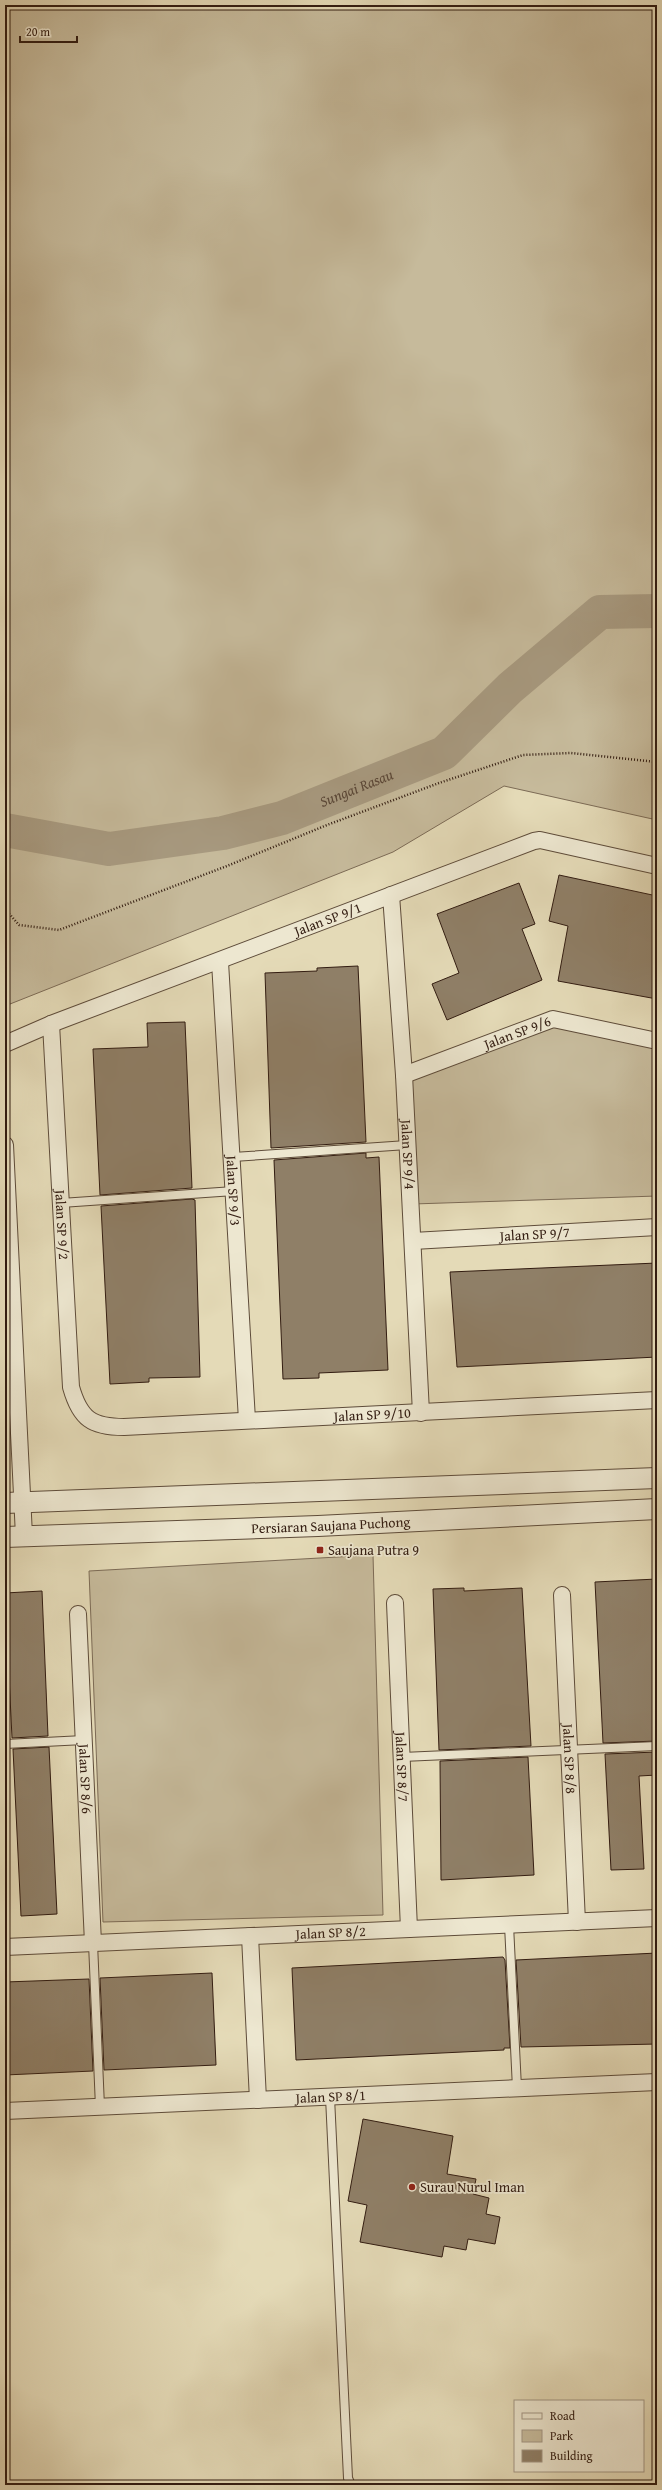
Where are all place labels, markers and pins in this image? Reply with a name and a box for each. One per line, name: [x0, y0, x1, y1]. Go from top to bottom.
place label: Saujana Putra 9: [328, 1540, 419, 1560]
marker: Saujana Putra 9: [315, 1545, 325, 1555]
place label: Surau Nurul Iman: [420, 2177, 525, 2197]
marker: Surau Nurul Iman: [407, 2182, 417, 2192]

